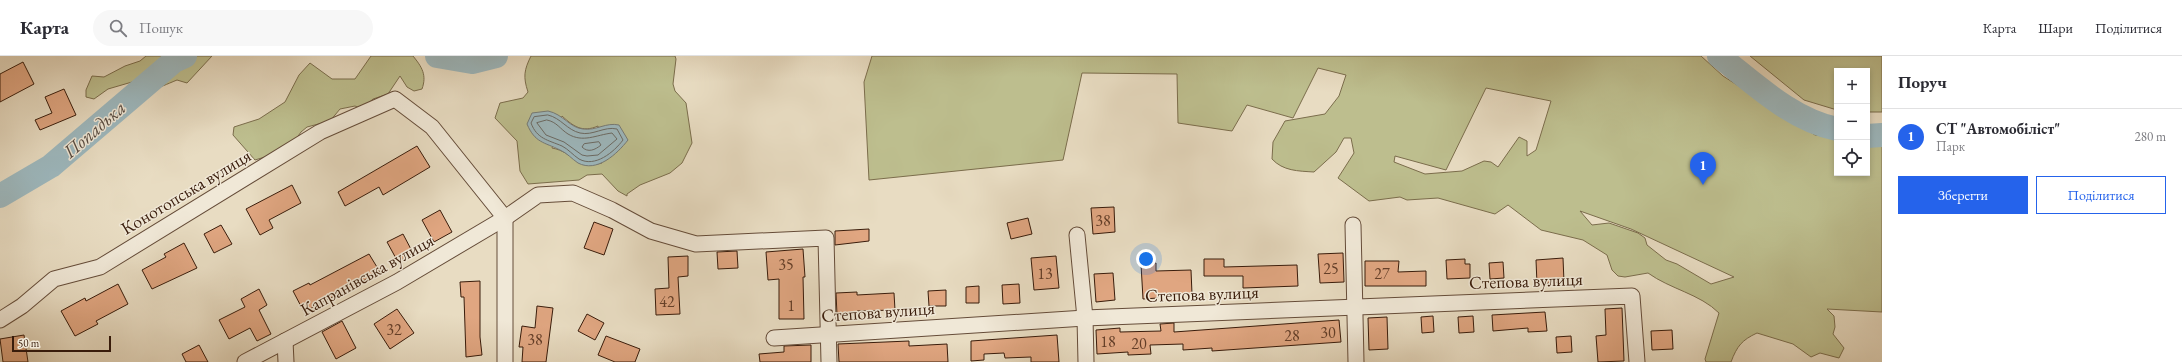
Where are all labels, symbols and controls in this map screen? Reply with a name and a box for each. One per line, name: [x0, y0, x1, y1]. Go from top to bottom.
search box: [93, 10, 373, 46]
text: Карта: [20, 15, 69, 40]
icon: search: [107, 17, 129, 39]
text: Пошук: [139, 18, 183, 37]
text: Карта: [1983, 19, 2016, 37]
text: Шари: [2038, 19, 2073, 37]
text: Поділитися: [2095, 19, 2162, 37]
map controls: [1834, 68, 1870, 176]
button: +: [1834, 68, 1870, 104]
text: Поруч: [1898, 71, 1947, 93]
water label: Попадька: [57, 95, 131, 164]
button: −: [1834, 104, 1870, 140]
text: СТ "Автомобіліст": [1936, 119, 2060, 138]
text: 1: [1908, 128, 1914, 145]
text: 280 m: [2135, 128, 2166, 145]
text: Парк: [1936, 138, 1965, 155]
button: locate: [1834, 140, 1870, 176]
street label: Конотопська вулиця: [117, 144, 255, 239]
pin: 1: [1690, 152, 1716, 185]
button: Зберегти: [1898, 176, 2028, 214]
button: Поділитися: [2036, 176, 2166, 214]
house number: 38: [1095, 210, 1111, 231]
street label: Капранівська вулиця: [296, 228, 438, 321]
your location: [1136, 249, 1156, 269]
house number: 35: [778, 254, 794, 275]
house number: 25: [1323, 258, 1339, 279]
house number: 13: [1037, 263, 1053, 284]
house number: 27: [1374, 263, 1390, 284]
street label: Степова вулиця: [1469, 267, 1583, 294]
street label: Степова вулиця: [1145, 280, 1259, 307]
house number: 42: [659, 291, 675, 312]
house number: 1: [787, 295, 795, 316]
street label: Степова вулиця: [820, 296, 936, 327]
house number: 32: [386, 319, 402, 340]
house number: 30: [1320, 322, 1336, 343]
house number: 28: [1284, 325, 1300, 346]
house number: 38: [527, 329, 543, 350]
house number: 18: [1100, 331, 1116, 352]
house number: 20: [1131, 333, 1147, 354]
scale bar: [12, 334, 111, 353]
text: 50 m: [18, 336, 39, 350]

